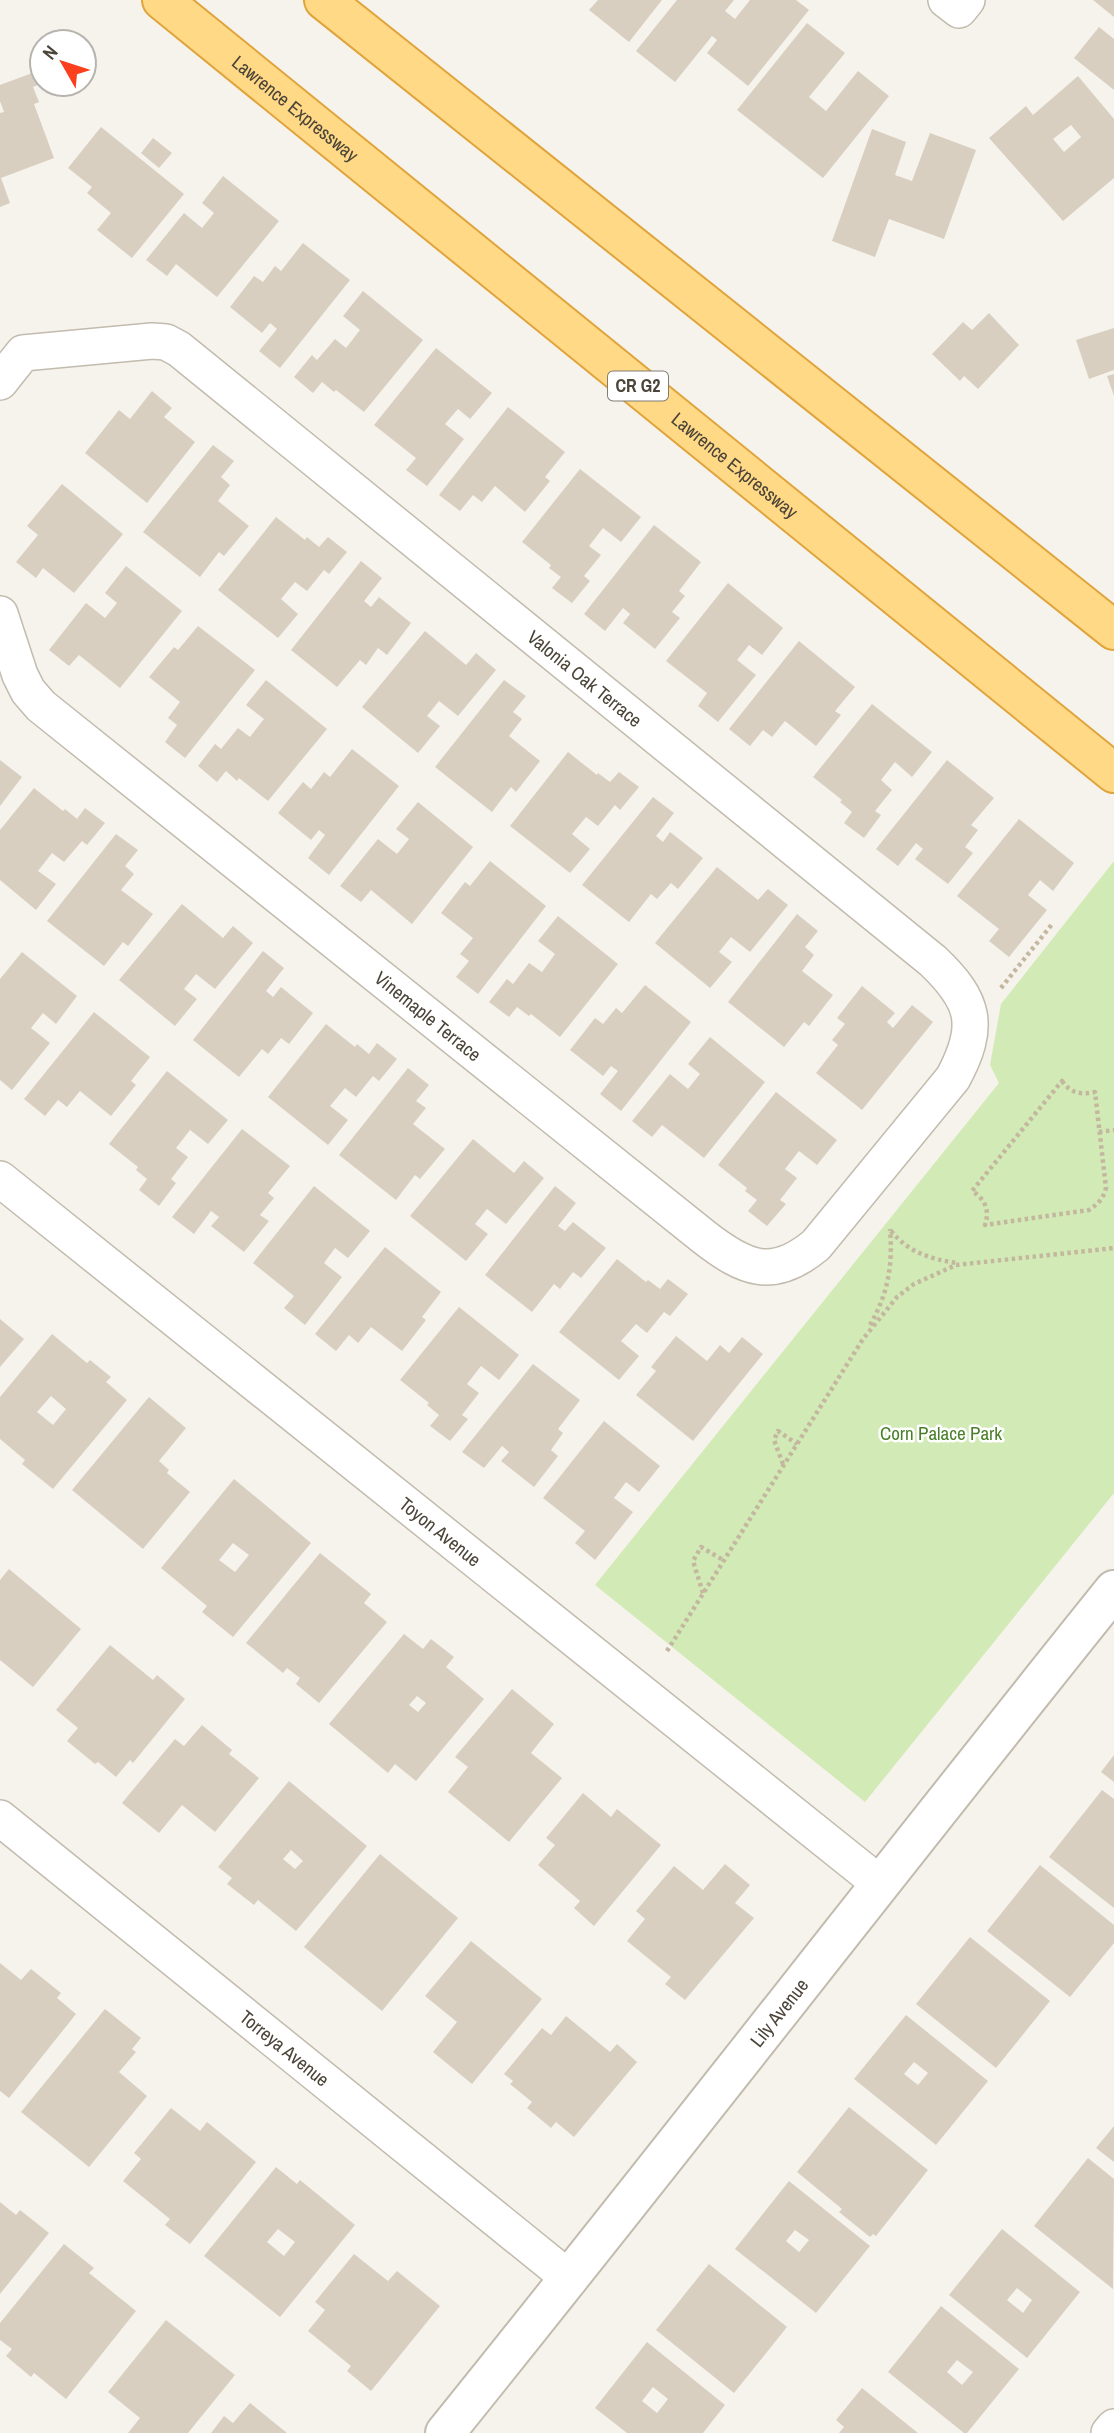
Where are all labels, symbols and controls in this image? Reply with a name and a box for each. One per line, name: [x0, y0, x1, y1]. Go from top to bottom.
north arrow: [28, 28, 98, 98]
text: N: [36, 40, 63, 65]
street label: Lawrence Expressway: [227, 49, 364, 168]
road number: CR G2: [608, 372, 668, 400]
street label: Lawrence Expressway: [666, 406, 804, 525]
street label: Valonia Oak Terrace: [522, 624, 648, 733]
street label: Vinemaple Terrace: [369, 965, 487, 1067]
park label: Corn Palace Park: [880, 1420, 1002, 1446]
street label: Toyon Avenue: [394, 1491, 486, 1572]
street label: Lily Avenue: [744, 1973, 814, 2052]
street label: Torreya Avenue: [234, 2004, 335, 2092]

